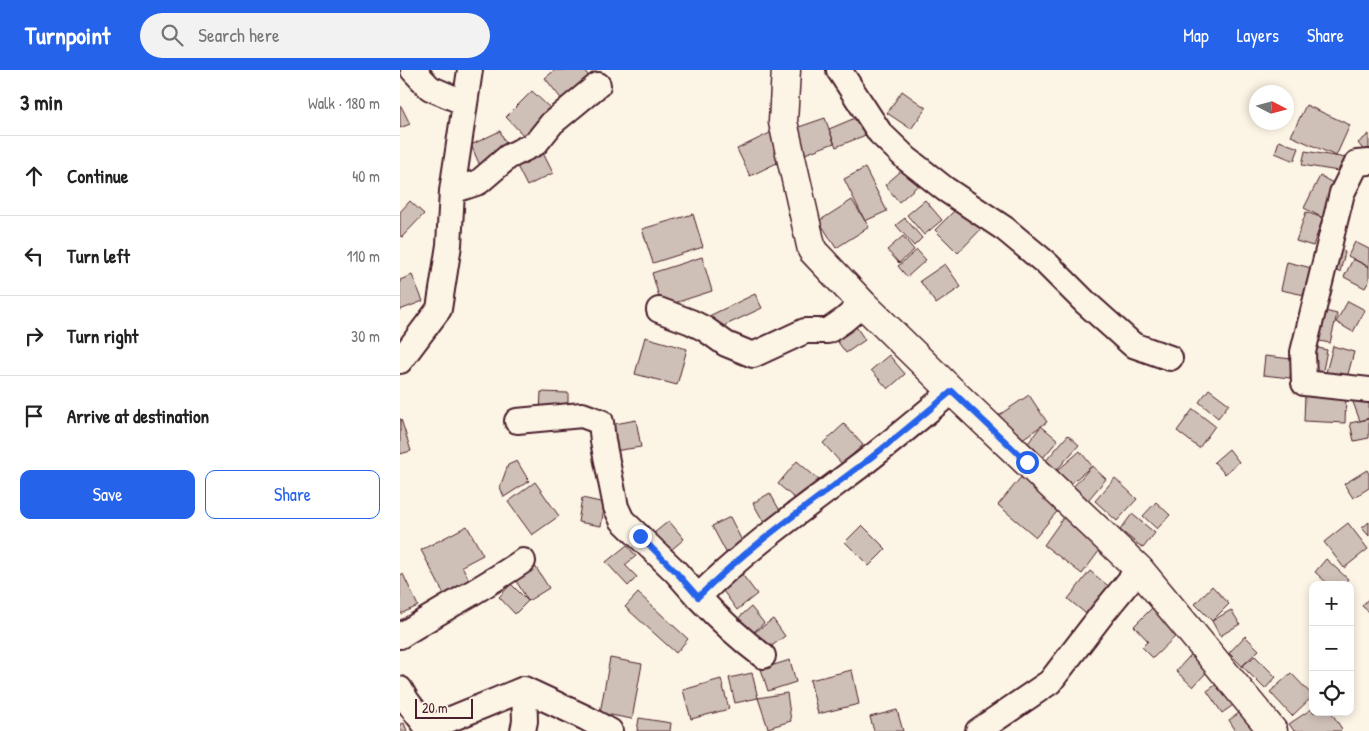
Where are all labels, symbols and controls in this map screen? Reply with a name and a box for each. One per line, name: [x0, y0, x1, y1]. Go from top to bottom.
search box: [140, 13, 490, 58]
text: Turnpoint: [25, 19, 110, 51]
icon: search: [158, 21, 186, 49]
text: Search here: [198, 22, 280, 48]
text: Map: [1183, 23, 1209, 48]
text: Layers: [1237, 23, 1279, 48]
text: Share: [1307, 23, 1344, 48]
north arrow: [1249, 85, 1294, 130]
text: 3 min: [20, 88, 63, 117]
text: Walk · 180 m: [308, 92, 380, 114]
icon: ahead: [20, 162, 48, 190]
text: Continue: [67, 163, 128, 189]
text: 40 m: [352, 165, 380, 187]
icon: left: [20, 242, 48, 270]
text: Turn left: [67, 243, 130, 269]
text: 110 m: [347, 245, 380, 267]
icon: right: [20, 322, 48, 350]
text: Turn right: [67, 323, 138, 349]
text: 30 m: [351, 325, 380, 347]
icon: arrive: [20, 402, 48, 430]
text: Arrive at destination: [67, 403, 209, 429]
route start: [1016, 451, 1039, 474]
button: Save: [20, 470, 195, 519]
button: Share: [205, 470, 380, 519]
route end: [629, 525, 652, 548]
map controls: [1309, 581, 1354, 716]
button: +: [1309, 581, 1354, 626]
button: −: [1309, 626, 1354, 671]
button: locate: [1309, 671, 1354, 716]
scale bar: [415, 696, 472, 719]
text: 20 m: [422, 698, 448, 717]

